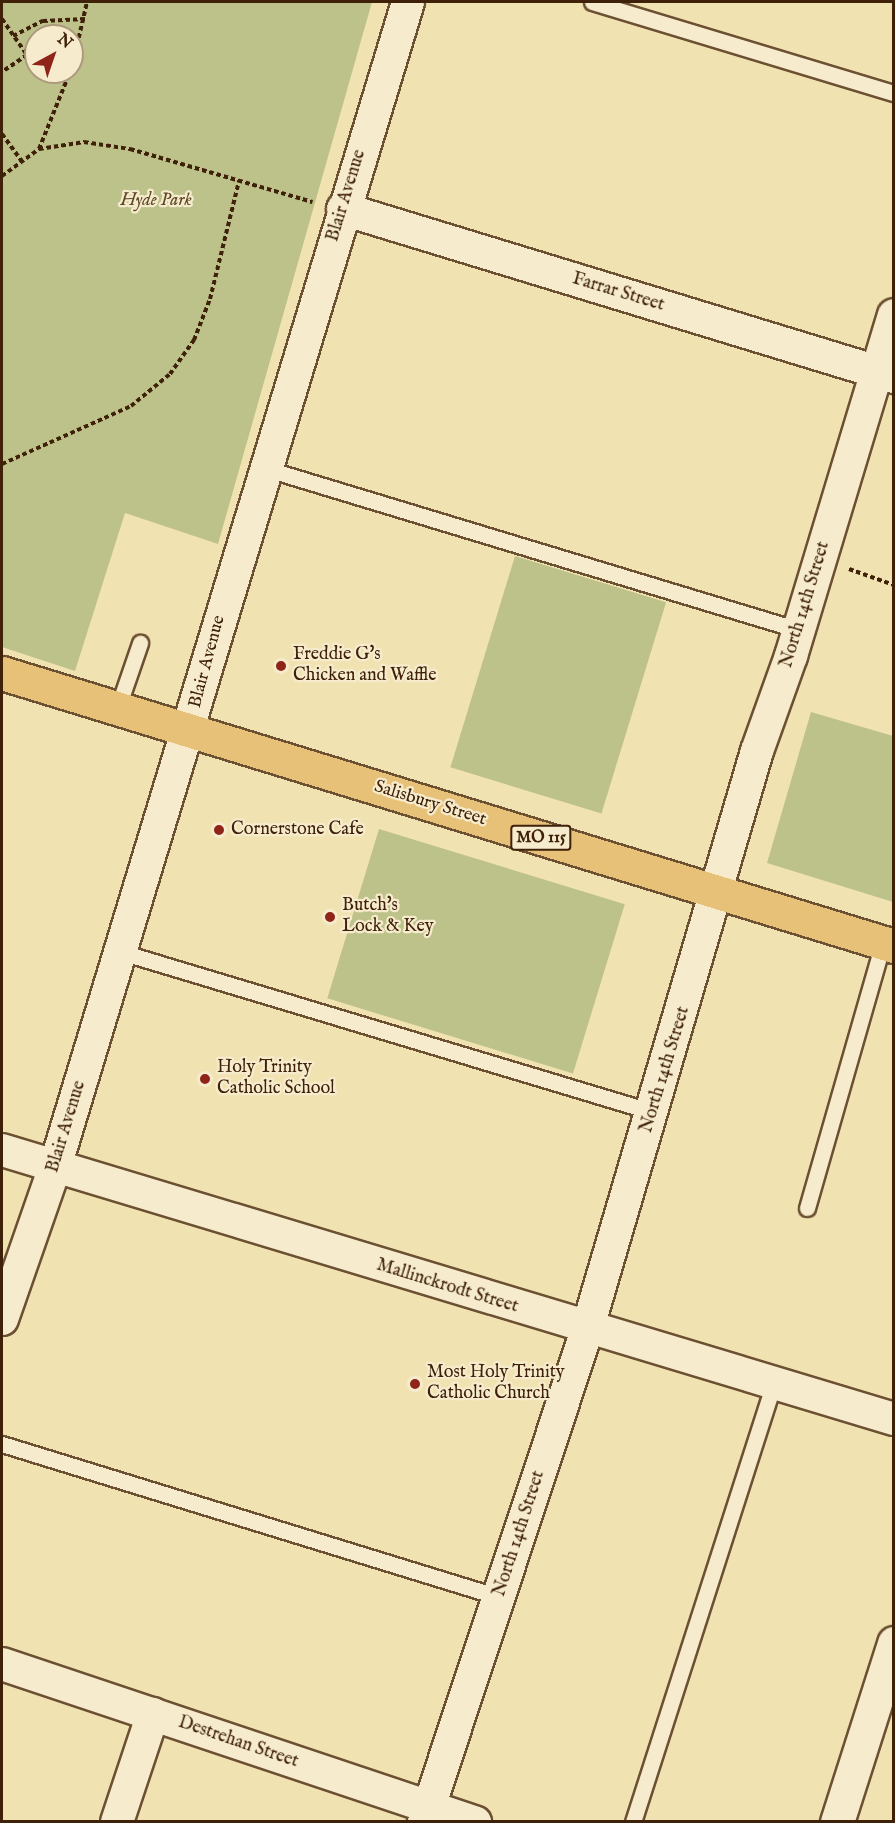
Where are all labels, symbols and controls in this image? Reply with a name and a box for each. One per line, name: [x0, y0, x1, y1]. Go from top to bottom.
north arrow: [24, 24, 84, 84]
text: N: [53, 30, 76, 54]
street label: Blair Avenue: [323, 147, 371, 245]
park label: Hyde Park: [120, 190, 192, 212]
street label: Farrar Street: [569, 269, 667, 317]
street label: North 14th Street: [777, 539, 835, 671]
street label: Blair Avenue: [185, 613, 231, 711]
place label: Freddie G's Chicken and Waffle: [293, 645, 436, 688]
marker: Freddie G's Chicken and Waffle: [274, 659, 288, 673]
street label: Salisbury Street: [371, 777, 489, 831]
place label: Cornerstone Cafe: [231, 819, 364, 841]
marker: Cornerstone Cafe: [212, 823, 226, 837]
road number: MO 115: [510, 825, 572, 851]
place label: Butch's Lock & Key: [342, 896, 434, 938]
marker: Butch's Lock & Key: [323, 910, 337, 924]
street label: North 14th Street: [637, 1004, 695, 1136]
place label: Holy Trinity Catholic School: [217, 1058, 335, 1100]
marker: Holy Trinity Catholic School: [198, 1072, 212, 1086]
street label: Blair Avenue: [43, 1078, 91, 1176]
street label: Mallinckrodt Street: [374, 1255, 520, 1319]
place label: Most Holy Trinity Catholic Church: [427, 1363, 565, 1406]
marker: Most Holy Trinity Catholic Church: [408, 1377, 422, 1391]
street label: North 14th Street: [489, 1468, 551, 1600]
street label: Destrehan Street: [175, 1712, 301, 1774]

